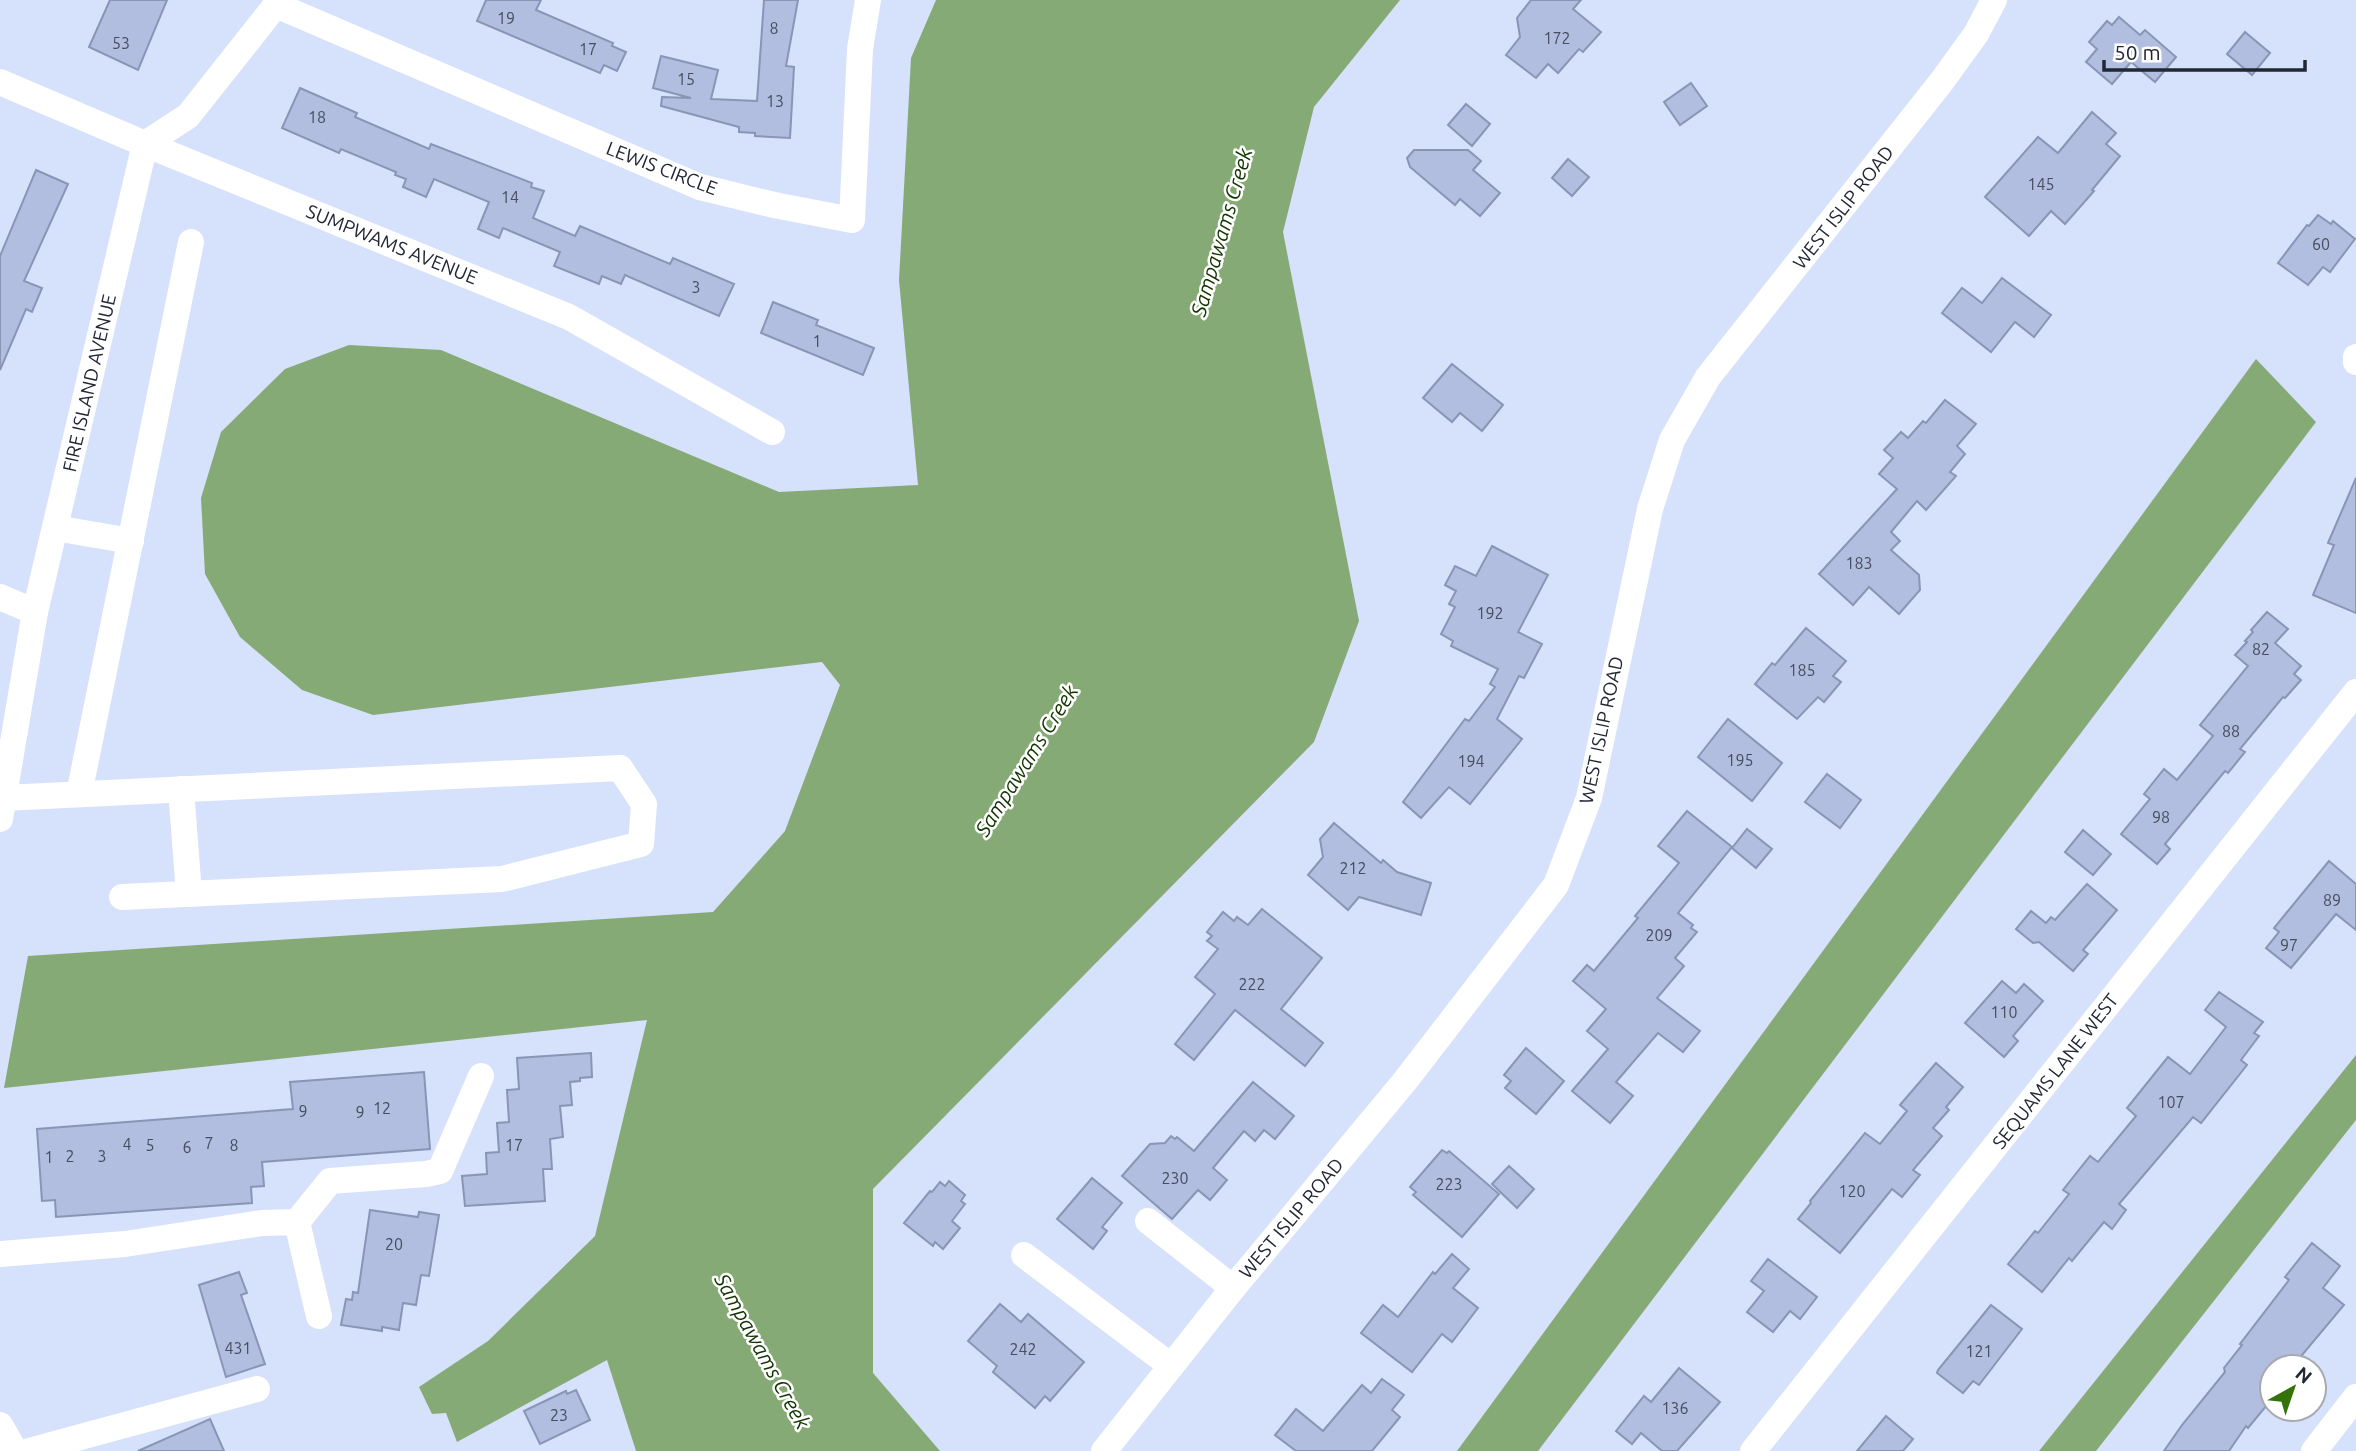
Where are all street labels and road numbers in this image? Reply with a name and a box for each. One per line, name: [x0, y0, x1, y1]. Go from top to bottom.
street label: LEWIS CIRCLE: [603, 137, 721, 199]
street label: WEST ISLIP ROAD: [1788, 141, 1898, 273]
street label: SUMPWAMS AVENUE: [303, 200, 481, 288]
street label: FIRE ISLAND AVENUE: [58, 292, 120, 474]
street label: WEST ISLIP ROAD: [1575, 654, 1627, 806]
street label: SEQUAMS LANE WEST: [1988, 989, 2123, 1153]
street label: WEST ISLIP ROAD: [1234, 1153, 1348, 1283]

